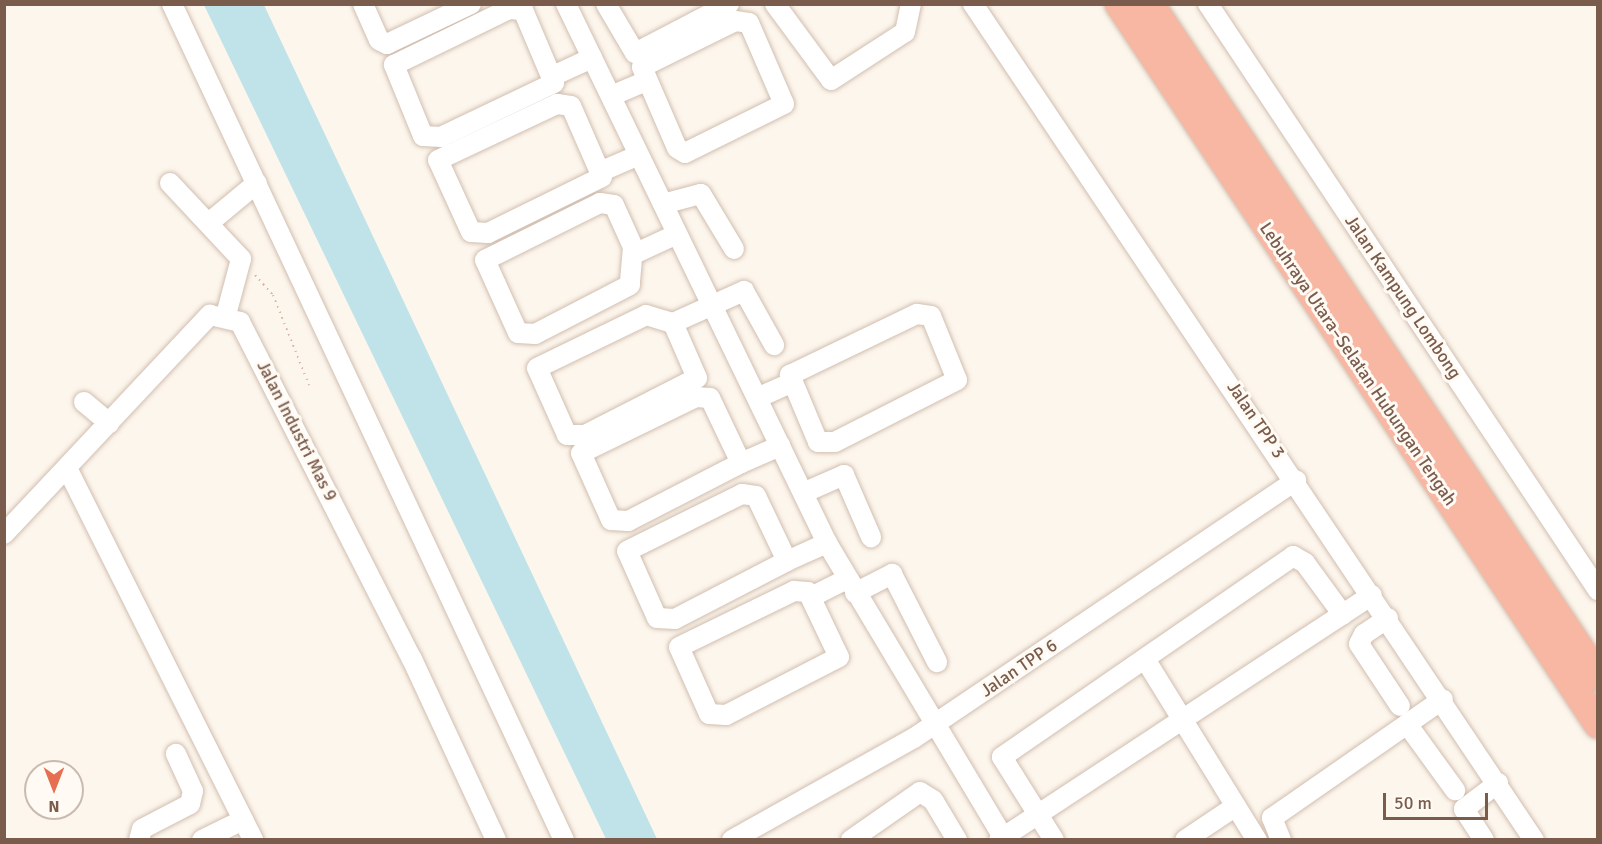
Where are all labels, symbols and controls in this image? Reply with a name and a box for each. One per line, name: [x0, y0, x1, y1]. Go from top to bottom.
street label: Jalan Kampung Lombong: [1340, 211, 1466, 383]
street label: Lebuhraya Utara–Selatan Hubungan Tengah: [1255, 218, 1461, 510]
street label: Jalan Industri Mas 9: [252, 357, 342, 505]
street label: Jalan TPP 3: [1222, 378, 1290, 462]
street label: Jalan TPP 6: [977, 634, 1061, 702]
north arrow: [24, 760, 84, 820]
scale bar: [1386, 781, 1491, 819]
text: 50 m: [1394, 792, 1432, 814]
text: N: [48, 796, 60, 816]

